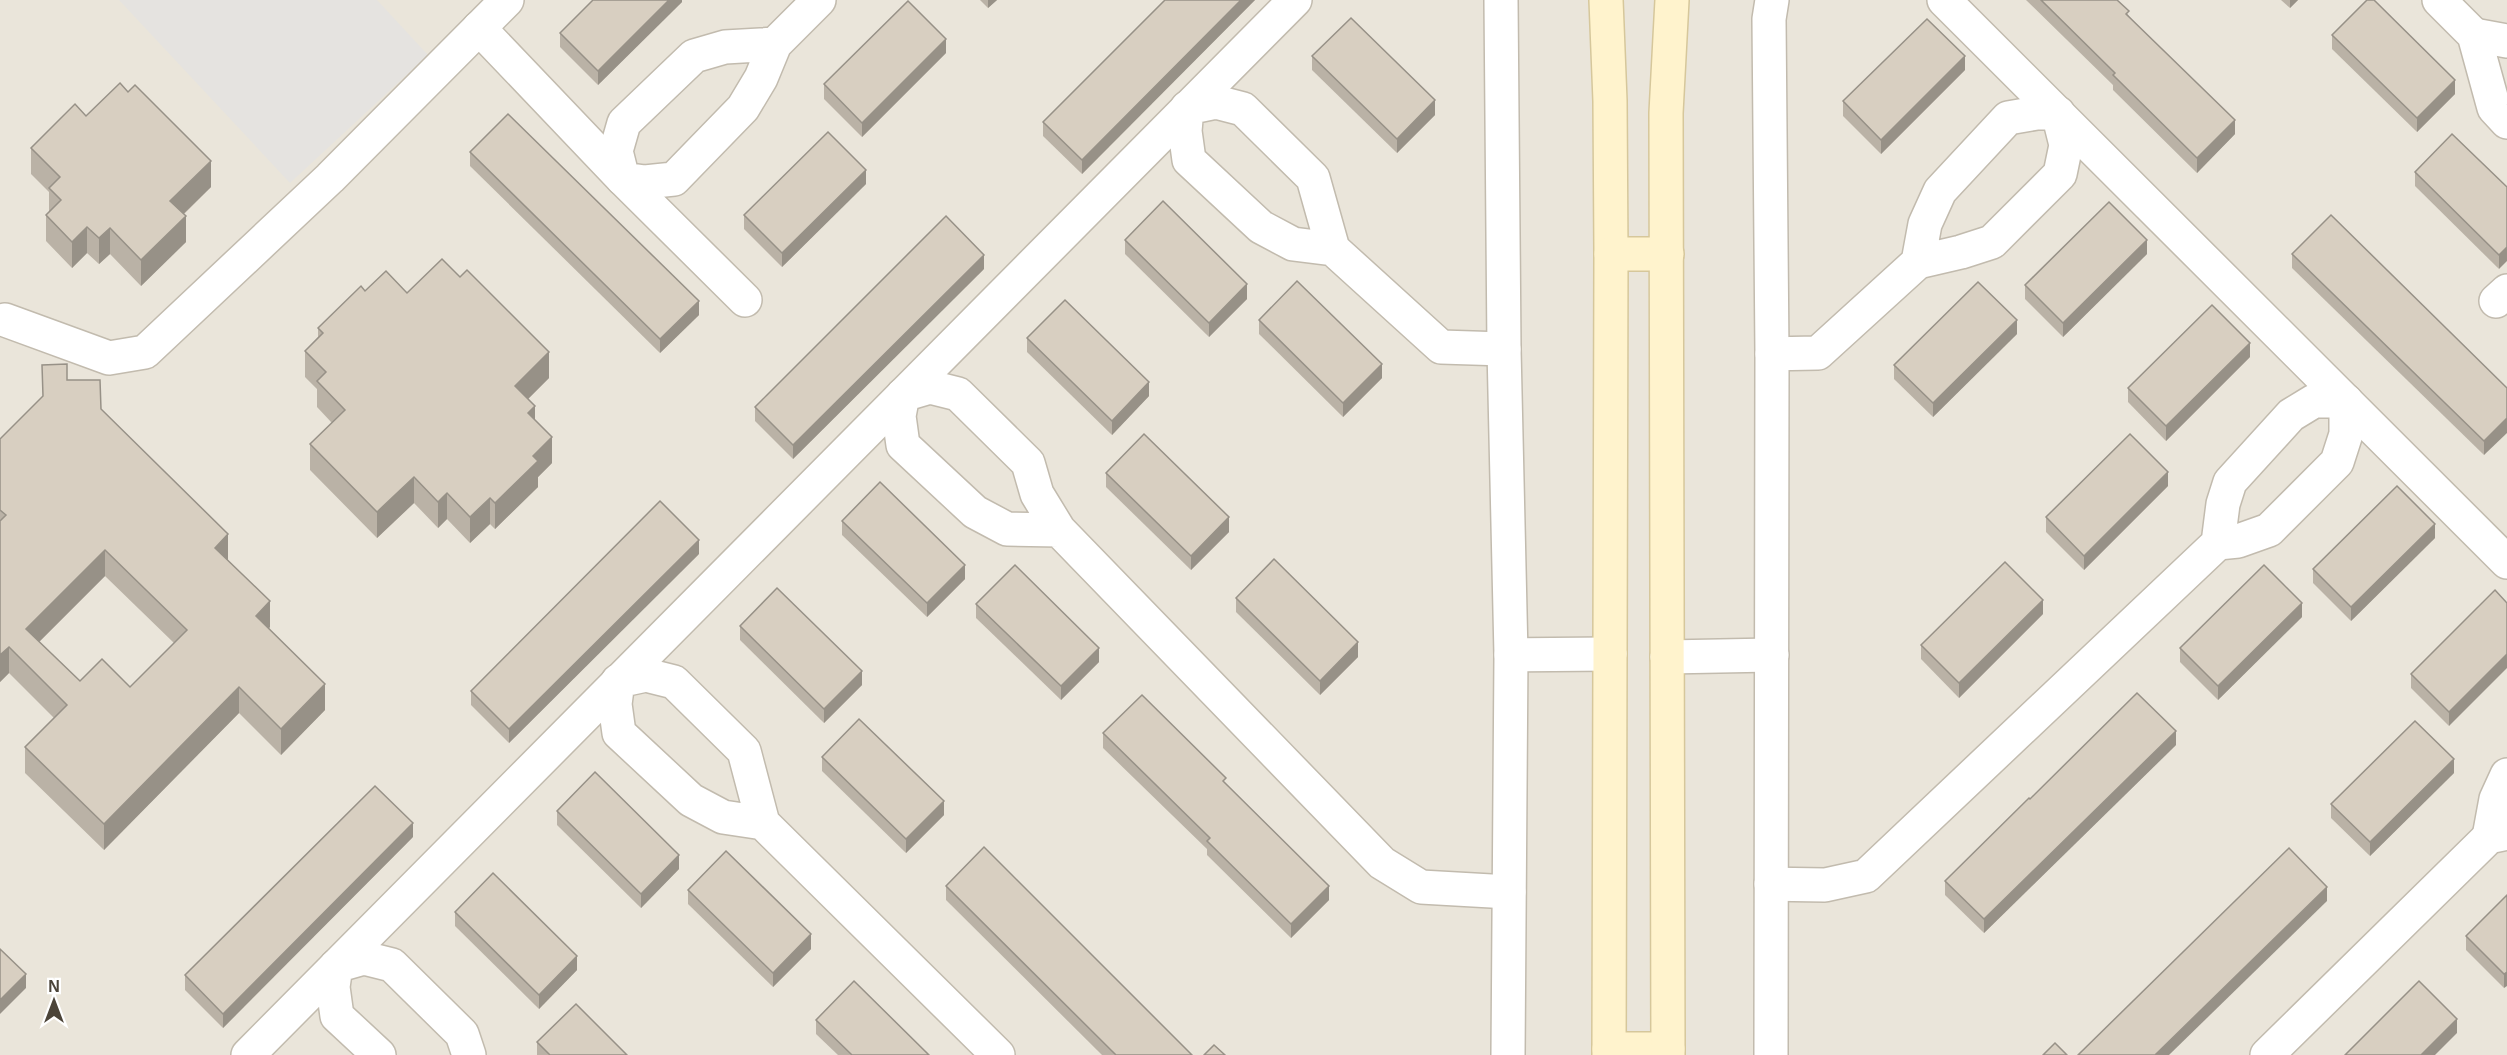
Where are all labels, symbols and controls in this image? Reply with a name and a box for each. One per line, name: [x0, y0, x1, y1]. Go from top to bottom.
north arrow: [24, 971, 84, 1031]
text: N: [48, 978, 60, 995]

